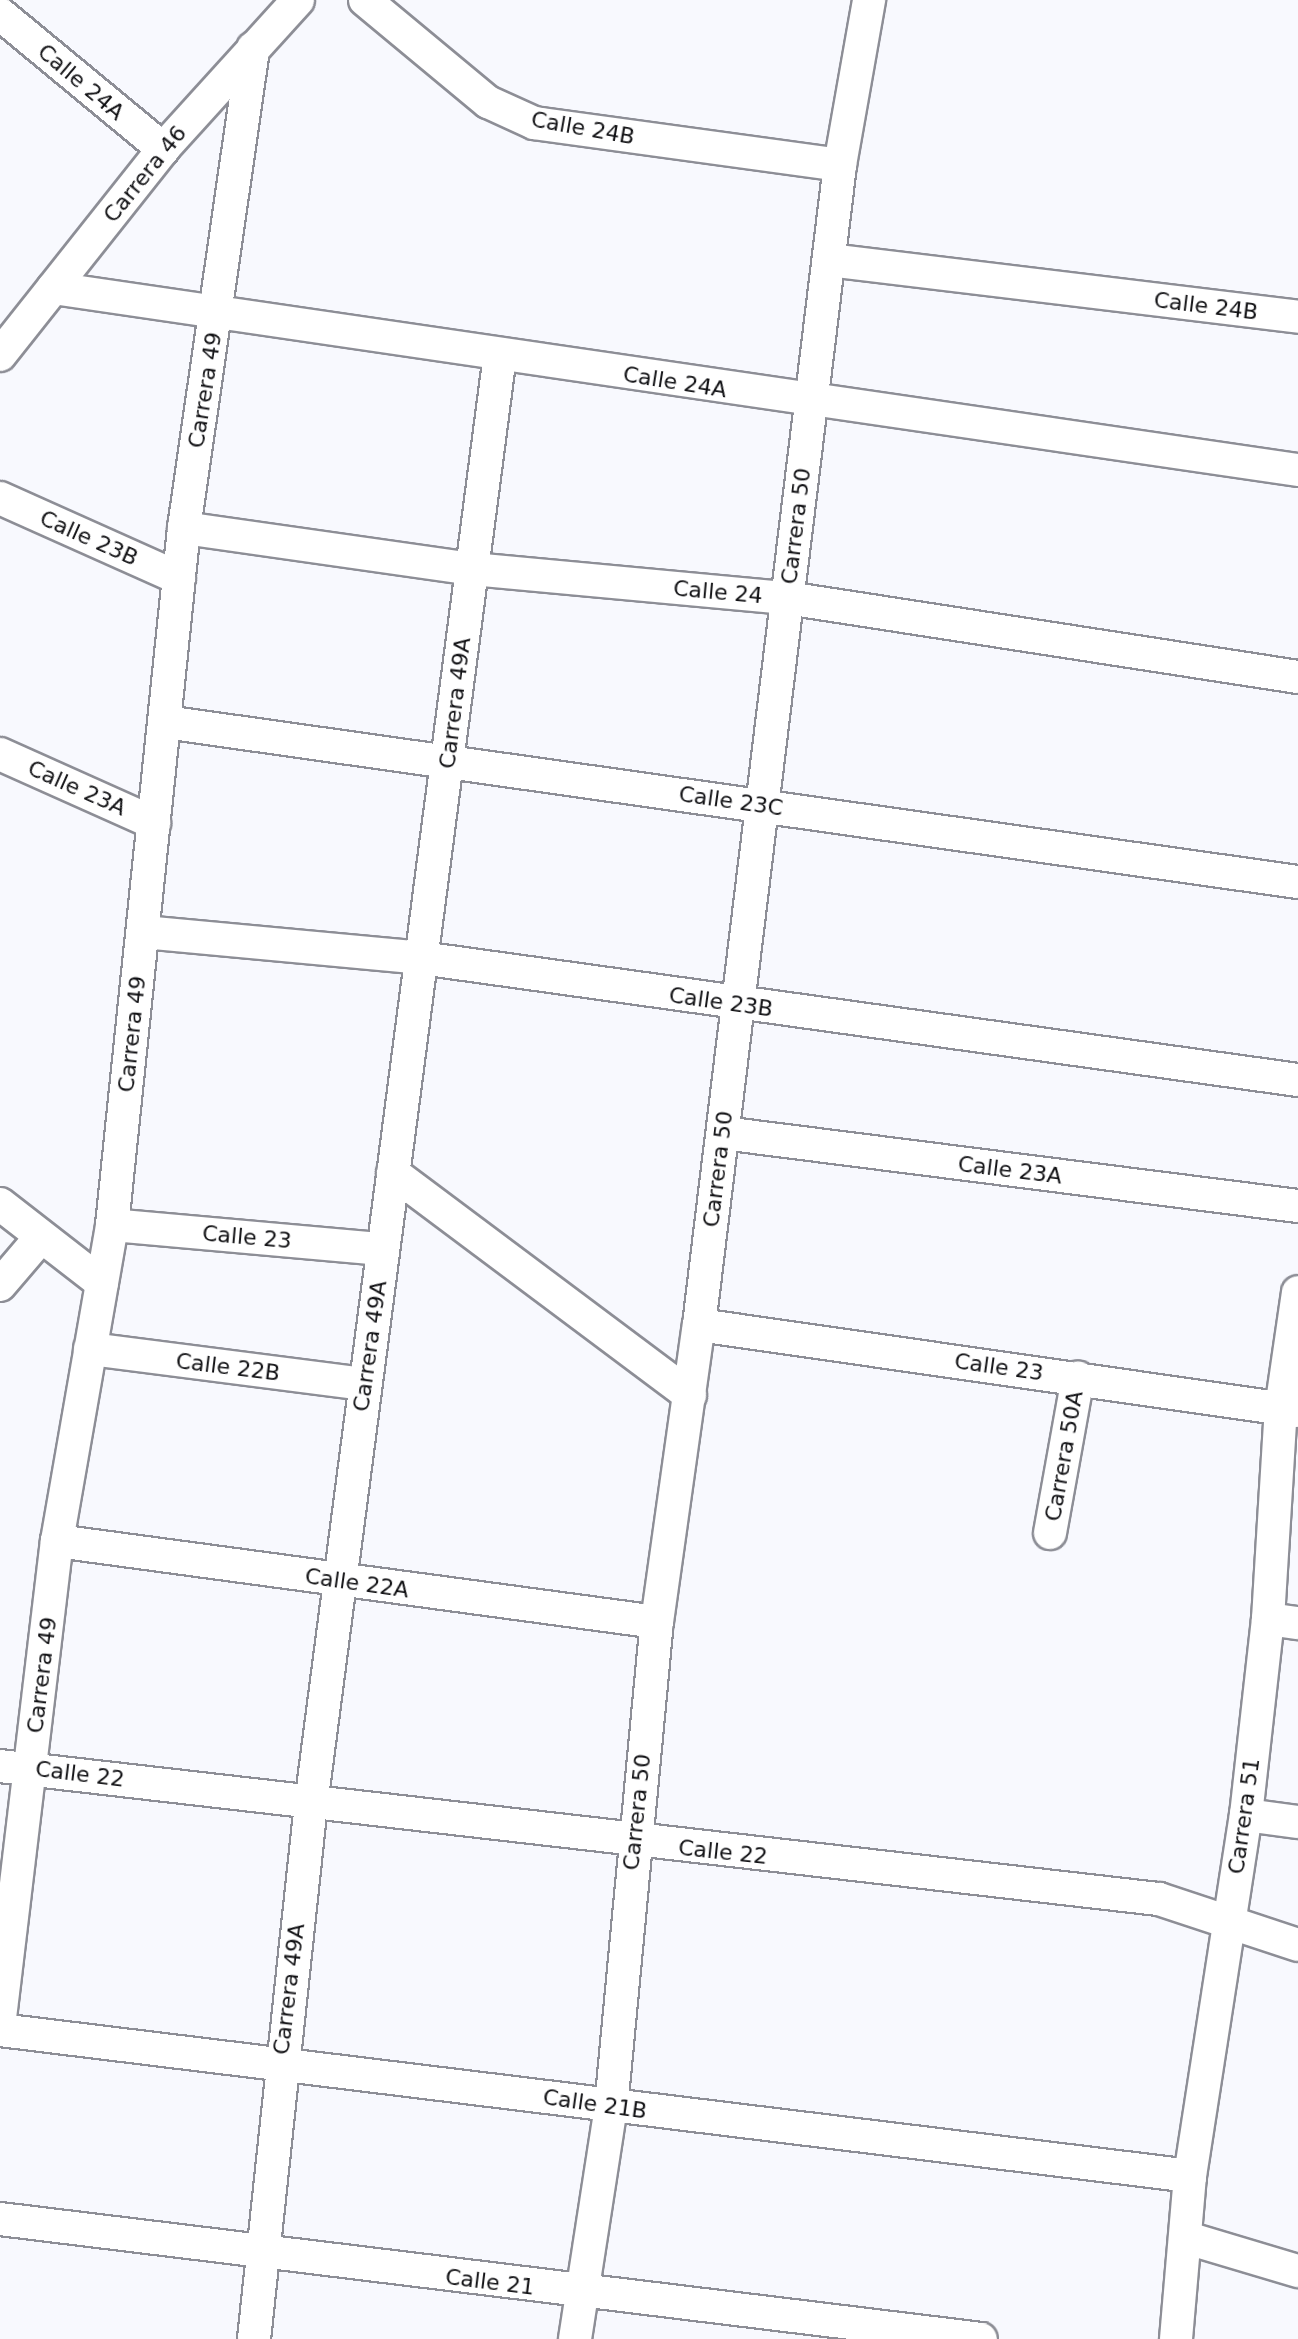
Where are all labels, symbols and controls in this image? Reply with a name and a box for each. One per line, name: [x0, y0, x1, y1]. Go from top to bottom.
street label: Calle 24A: [32, 38, 130, 126]
street label: Calle 24B: [529, 106, 637, 150]
street label: Carrera 46: [98, 120, 192, 228]
street label: Calle 24B: [1152, 287, 1260, 325]
street label: Carrera 49: [183, 330, 227, 450]
street label: Calle 24A: [621, 361, 729, 403]
street label: Carrera 50: [776, 466, 816, 586]
street label: Calle 23B: [36, 505, 142, 571]
street label: Calle 24: [672, 575, 764, 609]
street label: Carrera 49A: [434, 636, 476, 770]
street label: Calle 23A: [24, 755, 130, 821]
street label: Calle 23C: [677, 781, 785, 821]
street label: Carrera 49: [113, 974, 151, 1094]
street label: Calle 23B: [667, 982, 775, 1022]
street label: Carrera 50: [698, 1109, 738, 1229]
street label: Calle 23A: [956, 1151, 1064, 1189]
street label: Calle 23: [201, 1220, 293, 1254]
street label: Carrera 49A: [348, 1279, 392, 1413]
street label: Calle 22B: [174, 1348, 282, 1386]
street label: Calle 23: [953, 1348, 1045, 1386]
street label: Carrera 50A: [1040, 1389, 1088, 1523]
street label: Calle 22A: [303, 1563, 411, 1603]
street label: Carrera 49: [22, 1615, 62, 1735]
street label: Carrera 50: [618, 1752, 656, 1872]
street label: Calle 22: [34, 1755, 126, 1793]
street label: Carrera 51: [1223, 1756, 1265, 1876]
street label: Calle 22: [677, 1834, 769, 1870]
street label: Carrera 49A: [268, 1922, 310, 2056]
street label: Calle 21B: [541, 2084, 649, 2124]
street label: Calle 21: [444, 2263, 536, 2301]

